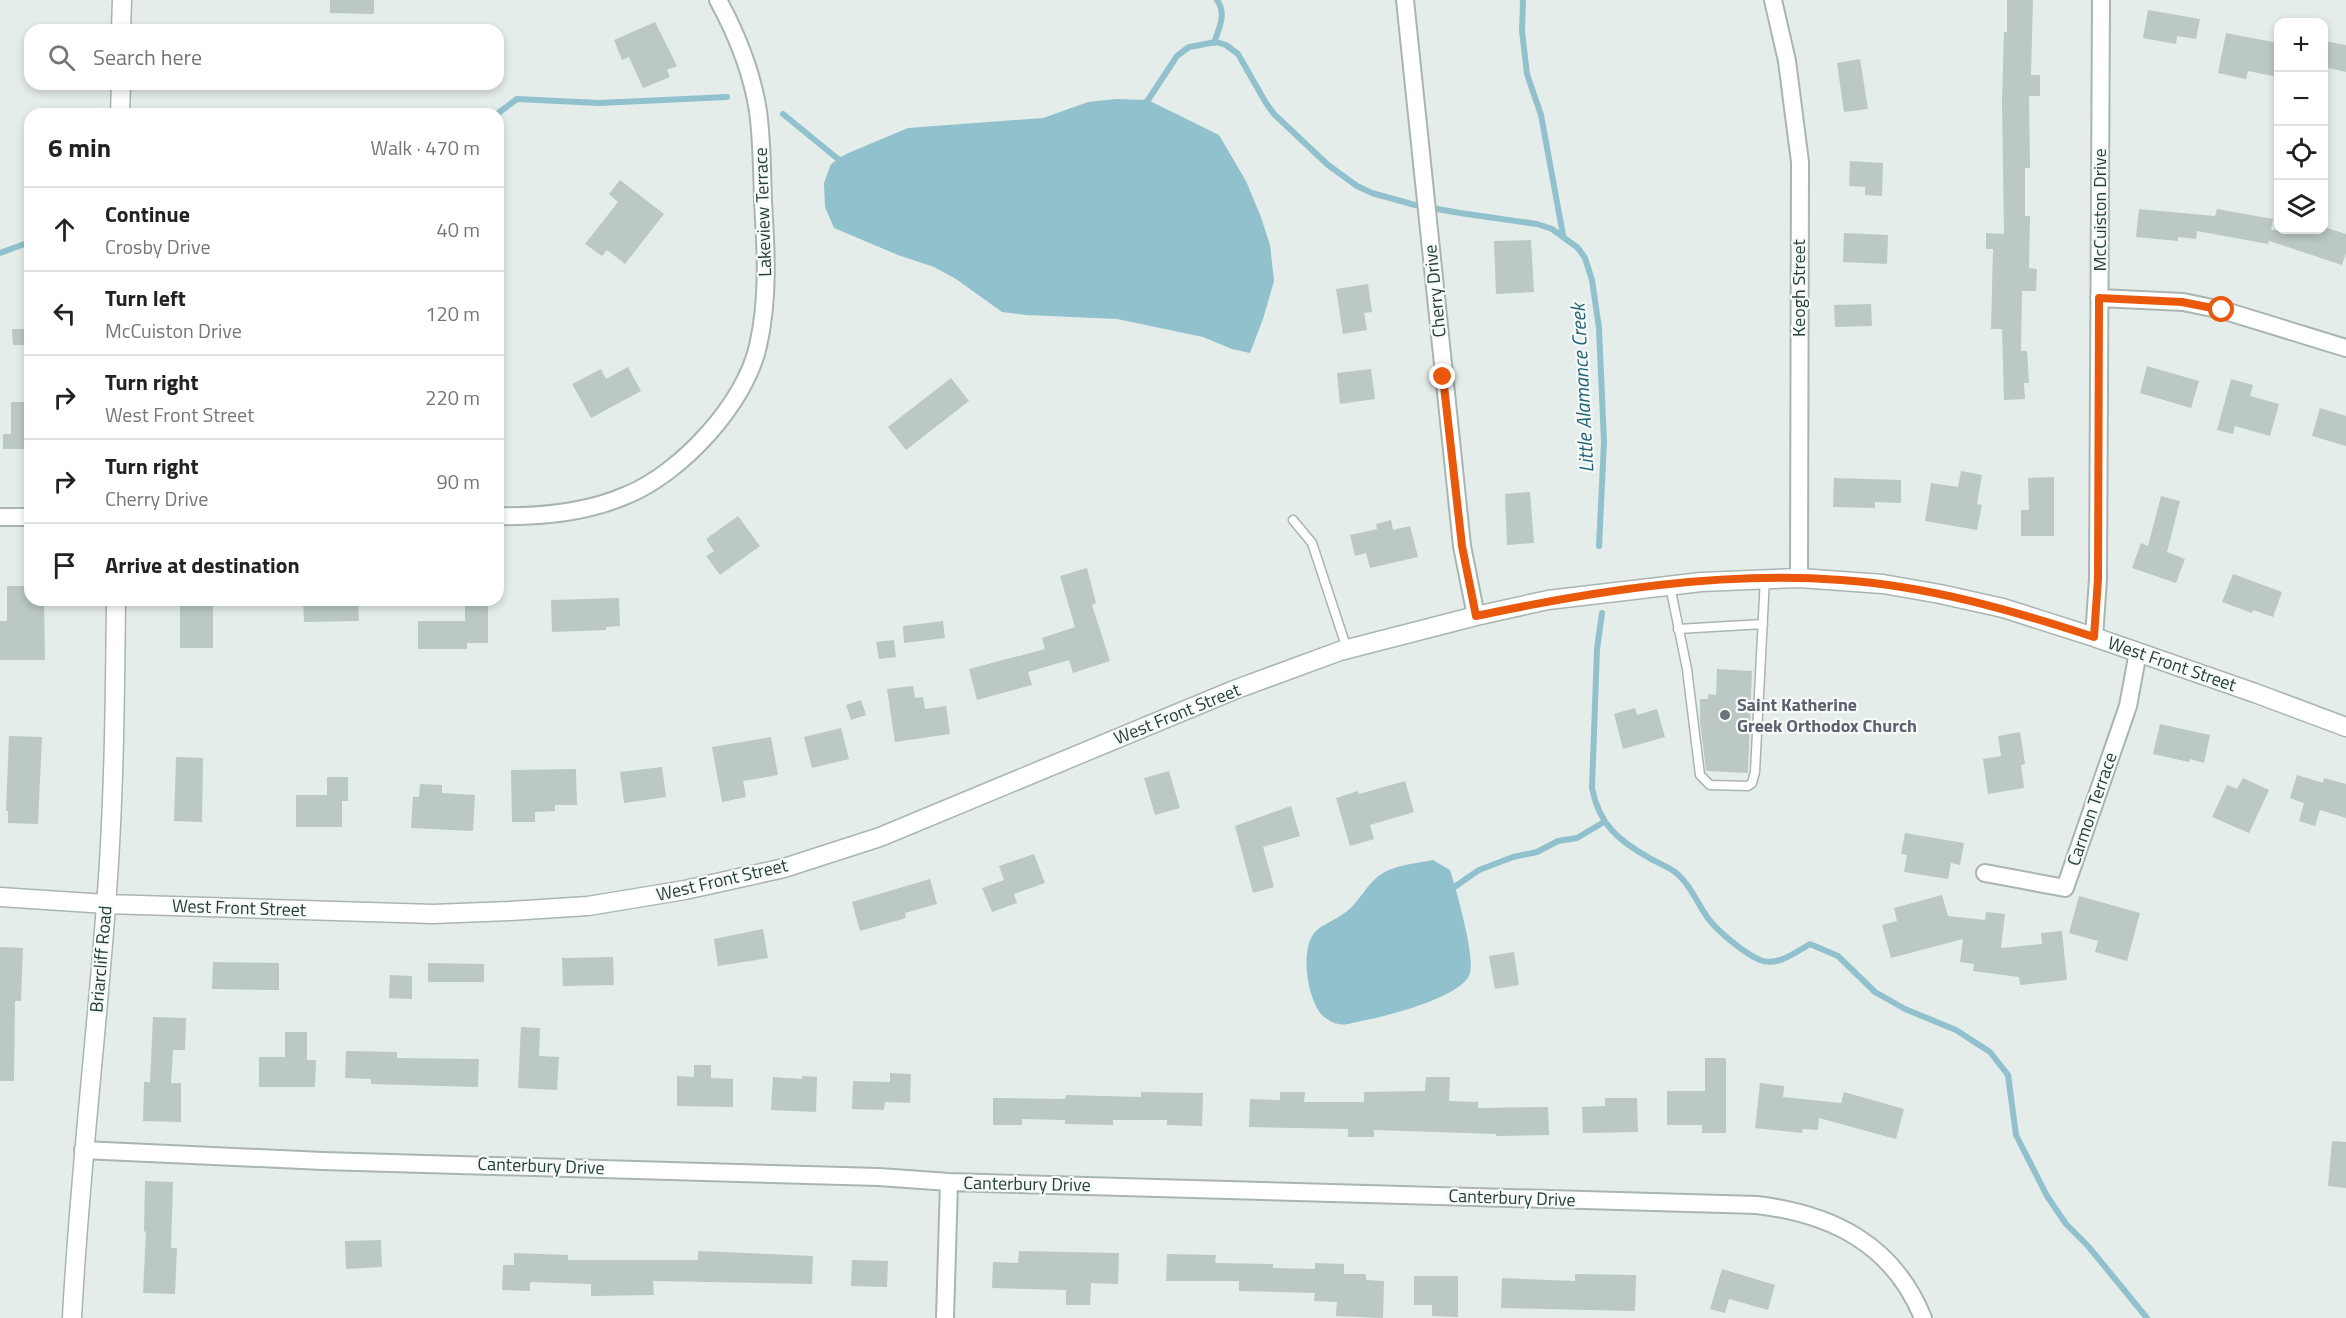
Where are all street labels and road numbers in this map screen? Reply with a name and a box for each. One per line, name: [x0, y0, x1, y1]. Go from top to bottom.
street label: Lakeview Terrace: [747, 147, 778, 277]
street label: McCuiston Drive: [2086, 148, 2113, 272]
street label: Keogh Street: [1785, 238, 1812, 337]
street label: Cherry Drive: [1416, 243, 1453, 339]
street label: West Front Street: [2104, 629, 2241, 698]
street label: West Front Street: [1110, 676, 1245, 751]
street label: Carmon Terrace: [2059, 748, 2124, 869]
street label: West Front Street: [653, 851, 791, 908]
street label: West Front Street: [171, 892, 307, 923]
street label: Briarcliff Road: [82, 904, 119, 1013]
street label: Canterbury Drive: [477, 1150, 605, 1181]
street label: Canterbury Drive: [963, 1169, 1091, 1198]
street label: Canterbury Drive: [1448, 1182, 1576, 1213]

